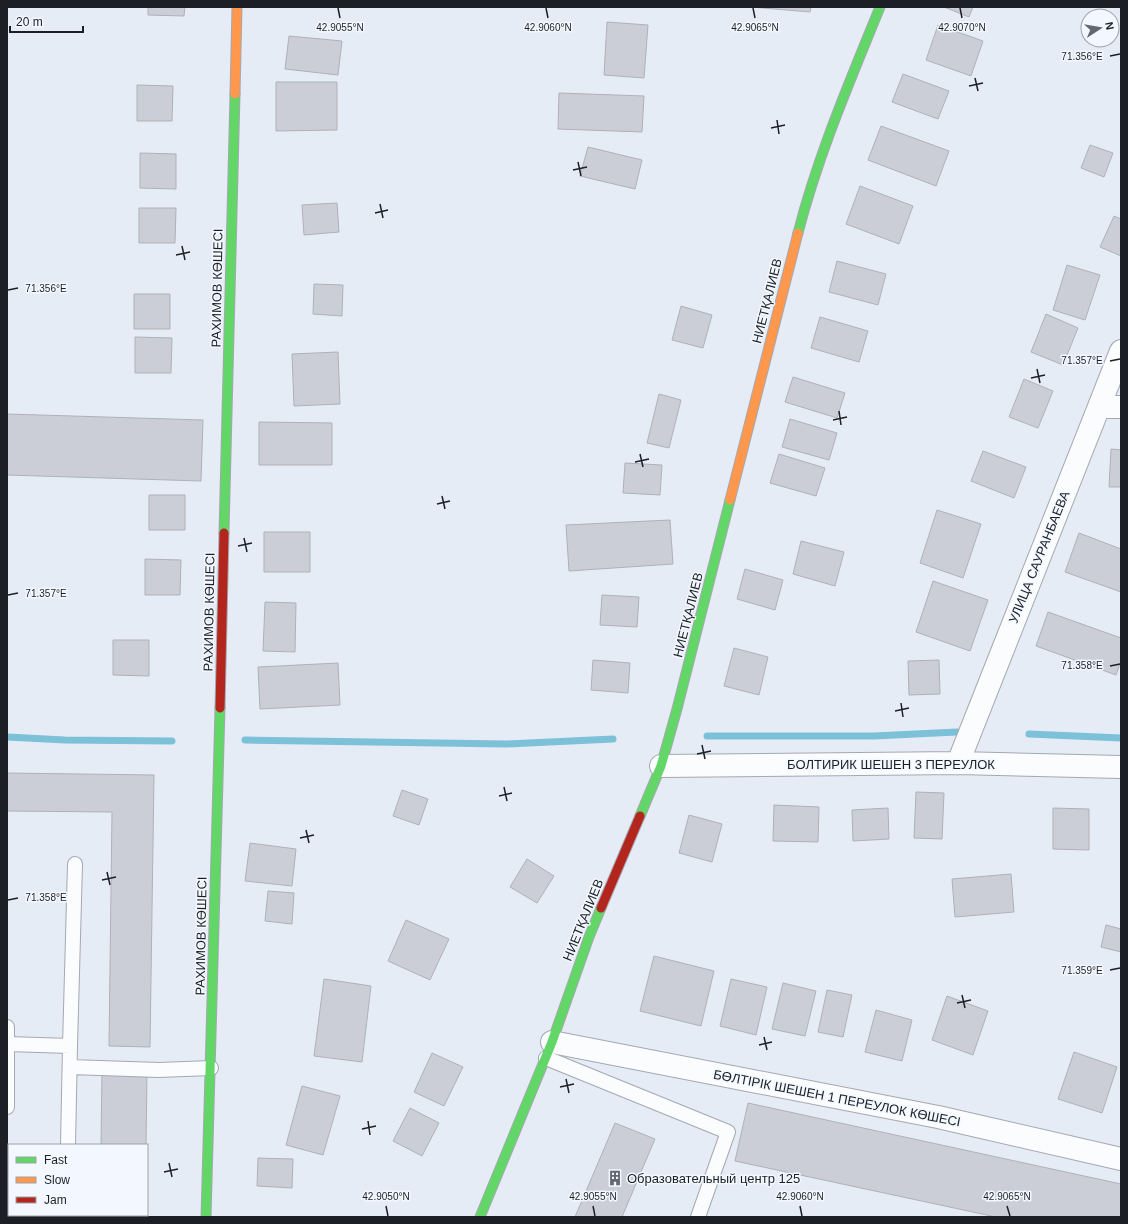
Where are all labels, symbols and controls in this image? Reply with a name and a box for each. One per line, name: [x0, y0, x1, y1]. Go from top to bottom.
scale bar: [10, 8, 83, 34]
north arrow: [1080, 8, 1120, 48]
text: 20 m: [16, 15, 43, 29]
text: N: [1103, 21, 1116, 31]
text: 42.9055°N: [316, 22, 364, 33]
text: 42.9060°N: [524, 22, 572, 33]
text: 42.9065°N: [731, 22, 779, 33]
text: 42.9070°N: [938, 22, 986, 33]
text: 71.356°E: [1061, 51, 1103, 62]
street label: РАХИМОВ КӨШЕСІ: [208, 228, 226, 348]
street label: НИЕТҚАЛИЕВ: [749, 257, 785, 345]
text: 71.356°E: [25, 283, 67, 294]
text: 71.357°E: [1061, 355, 1103, 366]
street label: УЛИЦА САУРАНБАЕВА: [1006, 488, 1073, 625]
street label: РАХИМОВ КӨШЕСІ: [200, 552, 218, 672]
street label: НИЕТҚАЛИЕВ: [670, 571, 706, 659]
text: 71.357°E: [25, 588, 67, 599]
text: 71.358°E: [1061, 660, 1103, 671]
street label: БОЛТИРИК ШЕШЕН 3 ПЕРЕУЛОК: [787, 757, 995, 772]
street label: РАХИМОВ КӨШЕСІ: [192, 876, 210, 996]
street label: НИЕТҚАЛИЕВ: [560, 877, 606, 963]
text: 71.358°E: [25, 892, 67, 903]
text: 71.359°E: [1061, 965, 1103, 976]
street label: БӨЛТІРІК ШЕШЕН 1 ПЕРЕУЛОК КӨШЕСІ: [712, 1067, 962, 1129]
legend: [8, 1144, 148, 1216]
text: Fast: [44, 1153, 68, 1167]
building icon: Образовательный центр 125: [606, 1169, 624, 1187]
place label: Образовательный центр 125: [627, 1171, 800, 1186]
text: Slow: [44, 1173, 70, 1187]
text: 42.9050°N: [362, 1191, 410, 1202]
text: 42.9055°N: [569, 1191, 617, 1202]
text: 42.9060°N: [776, 1191, 824, 1202]
text: 42.9065°N: [983, 1191, 1031, 1202]
text: Jam: [44, 1193, 67, 1207]

